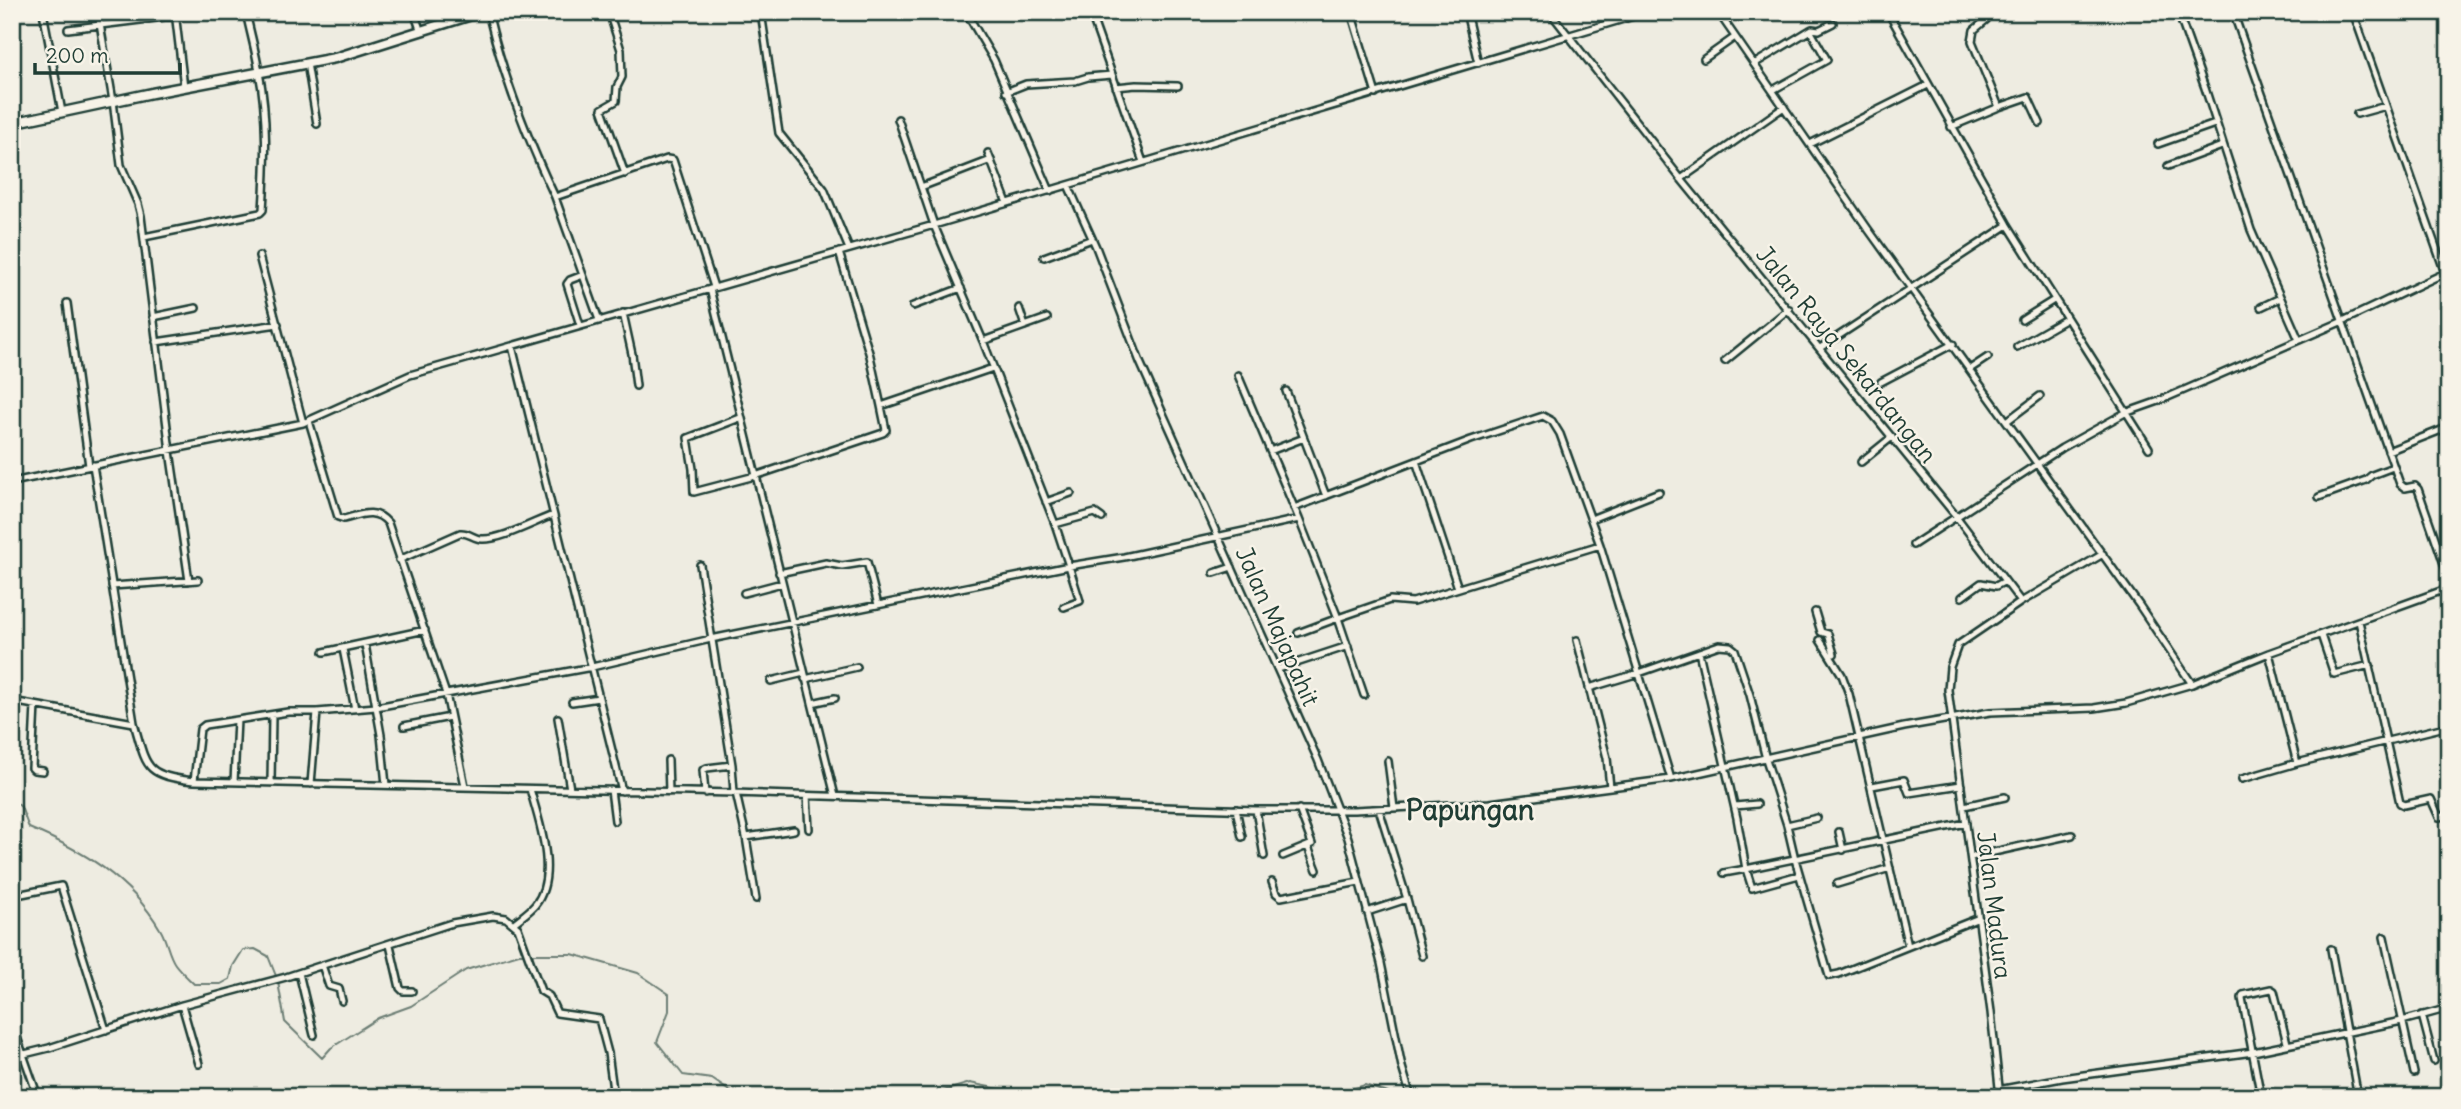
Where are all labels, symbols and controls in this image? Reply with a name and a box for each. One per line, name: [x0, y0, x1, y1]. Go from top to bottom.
scale bar: [35, 32, 180, 76]
text: 200 m: [46, 42, 109, 69]
street label: Jalan Raya Sekardangan: [1750, 239, 1944, 469]
street label: Jalan Majapahit: [1229, 542, 1327, 710]
district label: Papungan: [1406, 792, 1534, 828]
street label: Jalan Madura: [1971, 829, 2019, 981]

